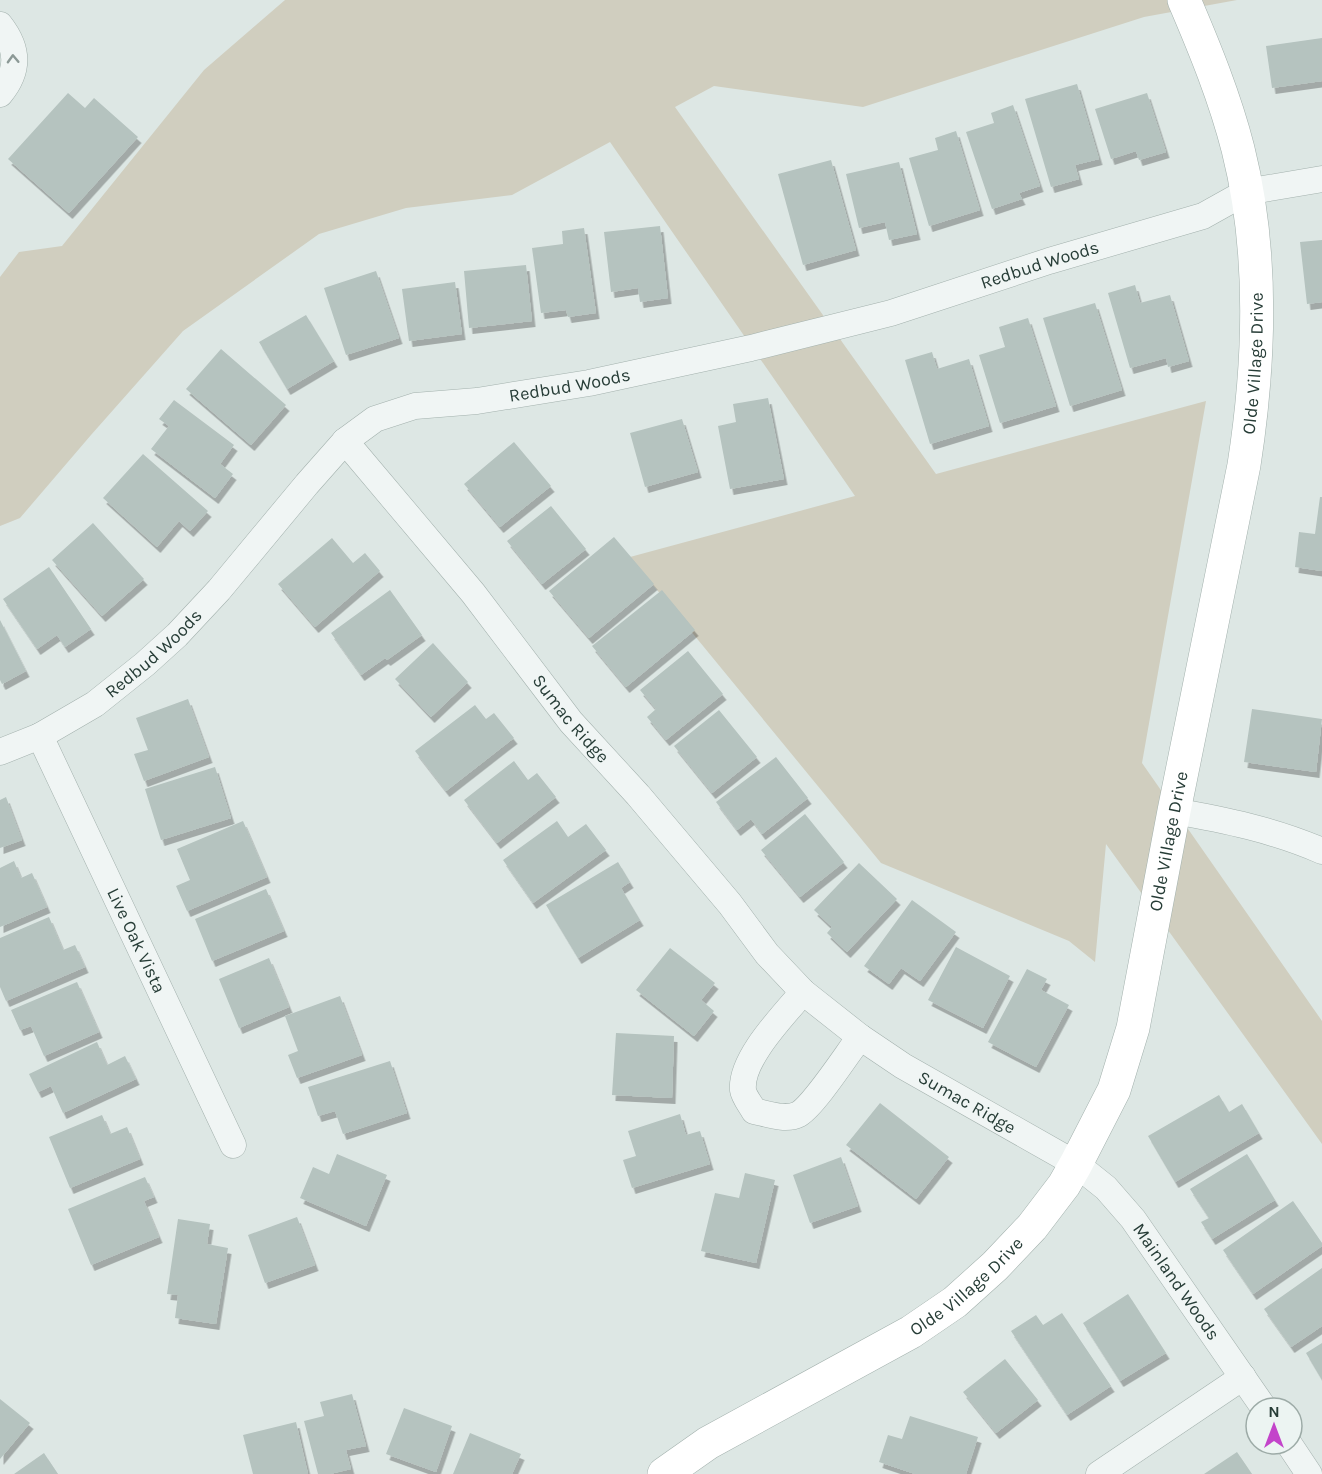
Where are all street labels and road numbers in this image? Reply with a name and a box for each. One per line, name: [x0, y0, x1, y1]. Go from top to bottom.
street label: Redbud Woods: [978, 236, 1102, 294]
street label: Olde Village Drive: [1237, 292, 1268, 436]
street label: Redbud Woods: [507, 363, 632, 407]
street label: Redbud Woods: [101, 604, 207, 703]
street label: Sumac Ridge: [528, 670, 614, 767]
street label: Olde Village Drive: [1144, 769, 1193, 913]
street label: Live Oak Vista: [102, 884, 171, 997]
street label: Sumac Ridge: [914, 1066, 1020, 1139]
street label: Mainland Woods: [1128, 1219, 1225, 1344]
street label: Olde Village Drive: [905, 1232, 1028, 1341]

